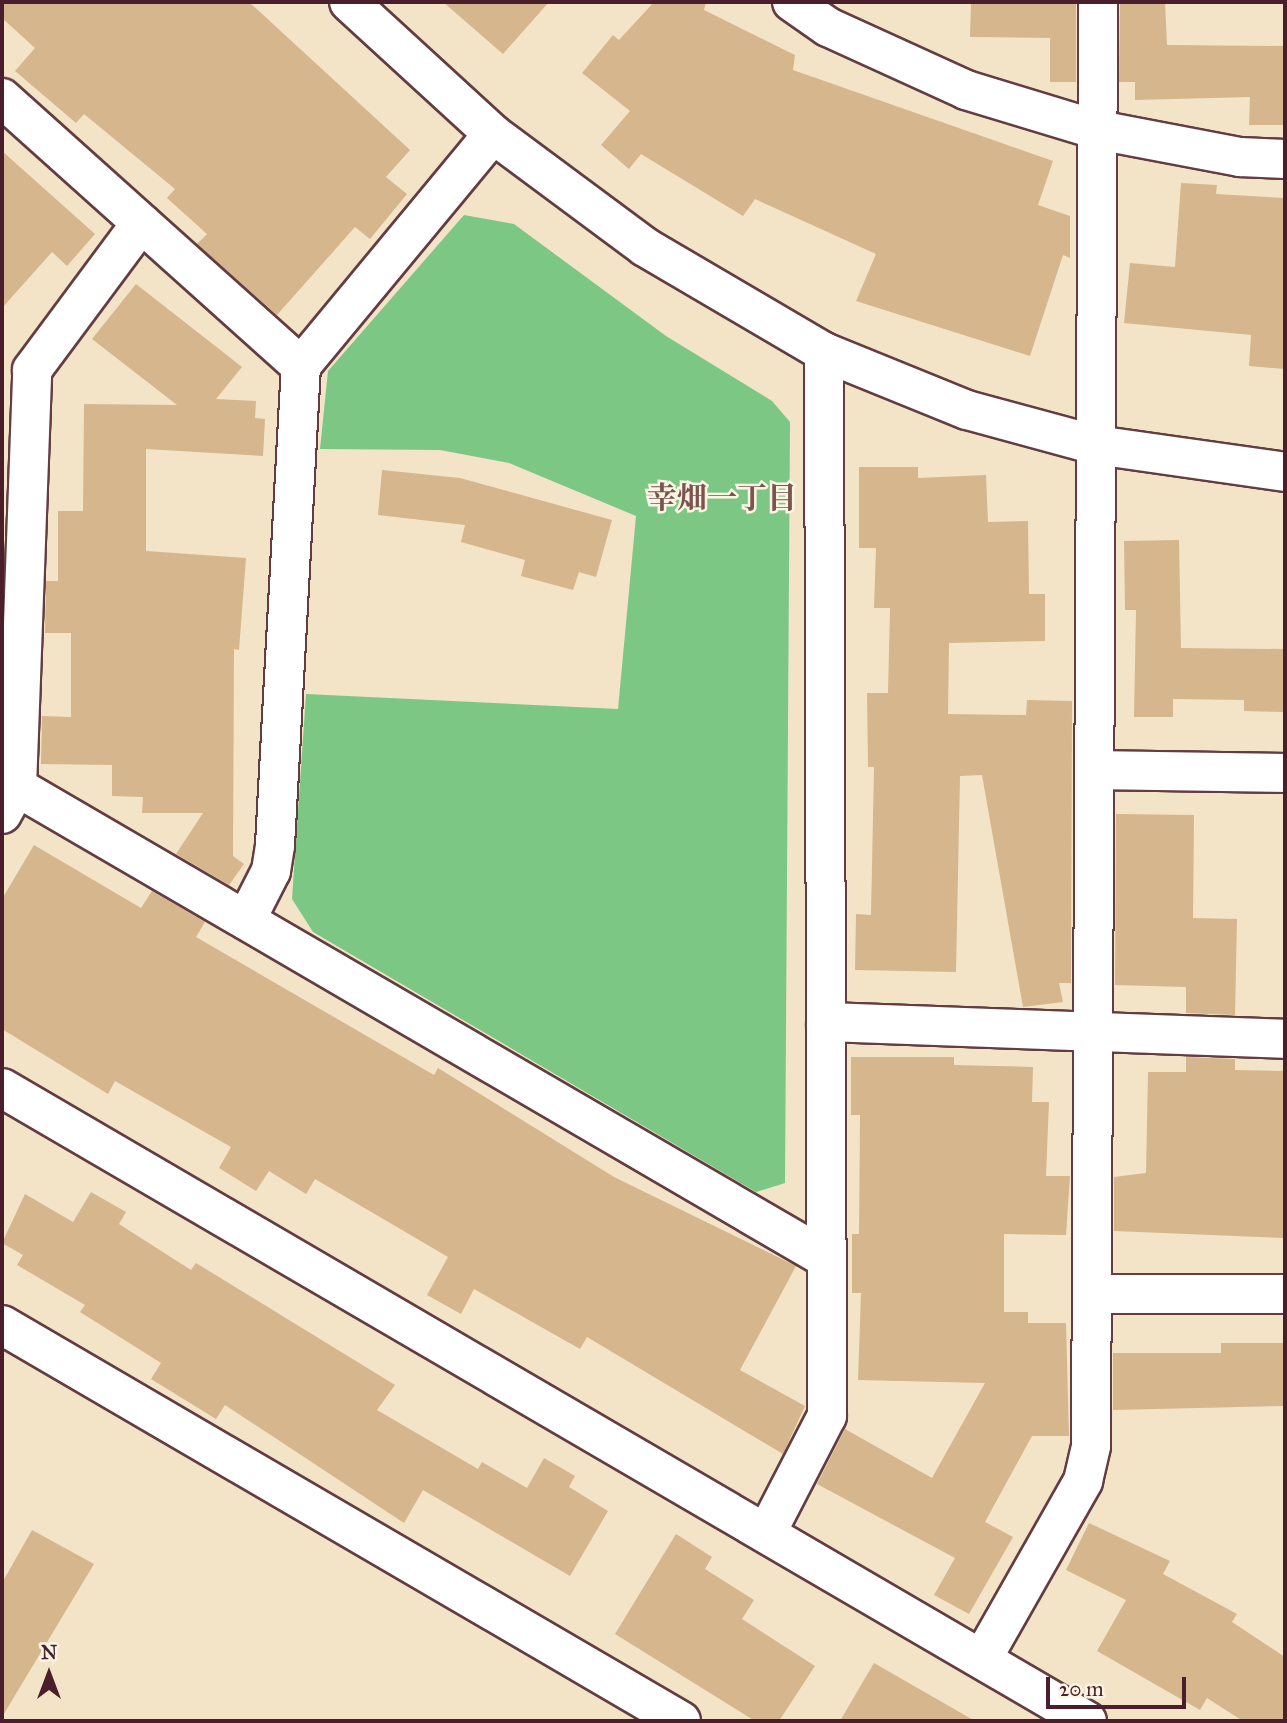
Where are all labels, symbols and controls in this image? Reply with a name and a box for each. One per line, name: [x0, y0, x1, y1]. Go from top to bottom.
district label: 幸畑一丁目: [647, 480, 797, 516]
north arrow: [14, 1639, 84, 1709]
text: N: [41, 1641, 57, 1664]
scale bar: [1049, 1664, 1189, 1708]
text: 20 m: [1059, 1676, 1104, 1702]

